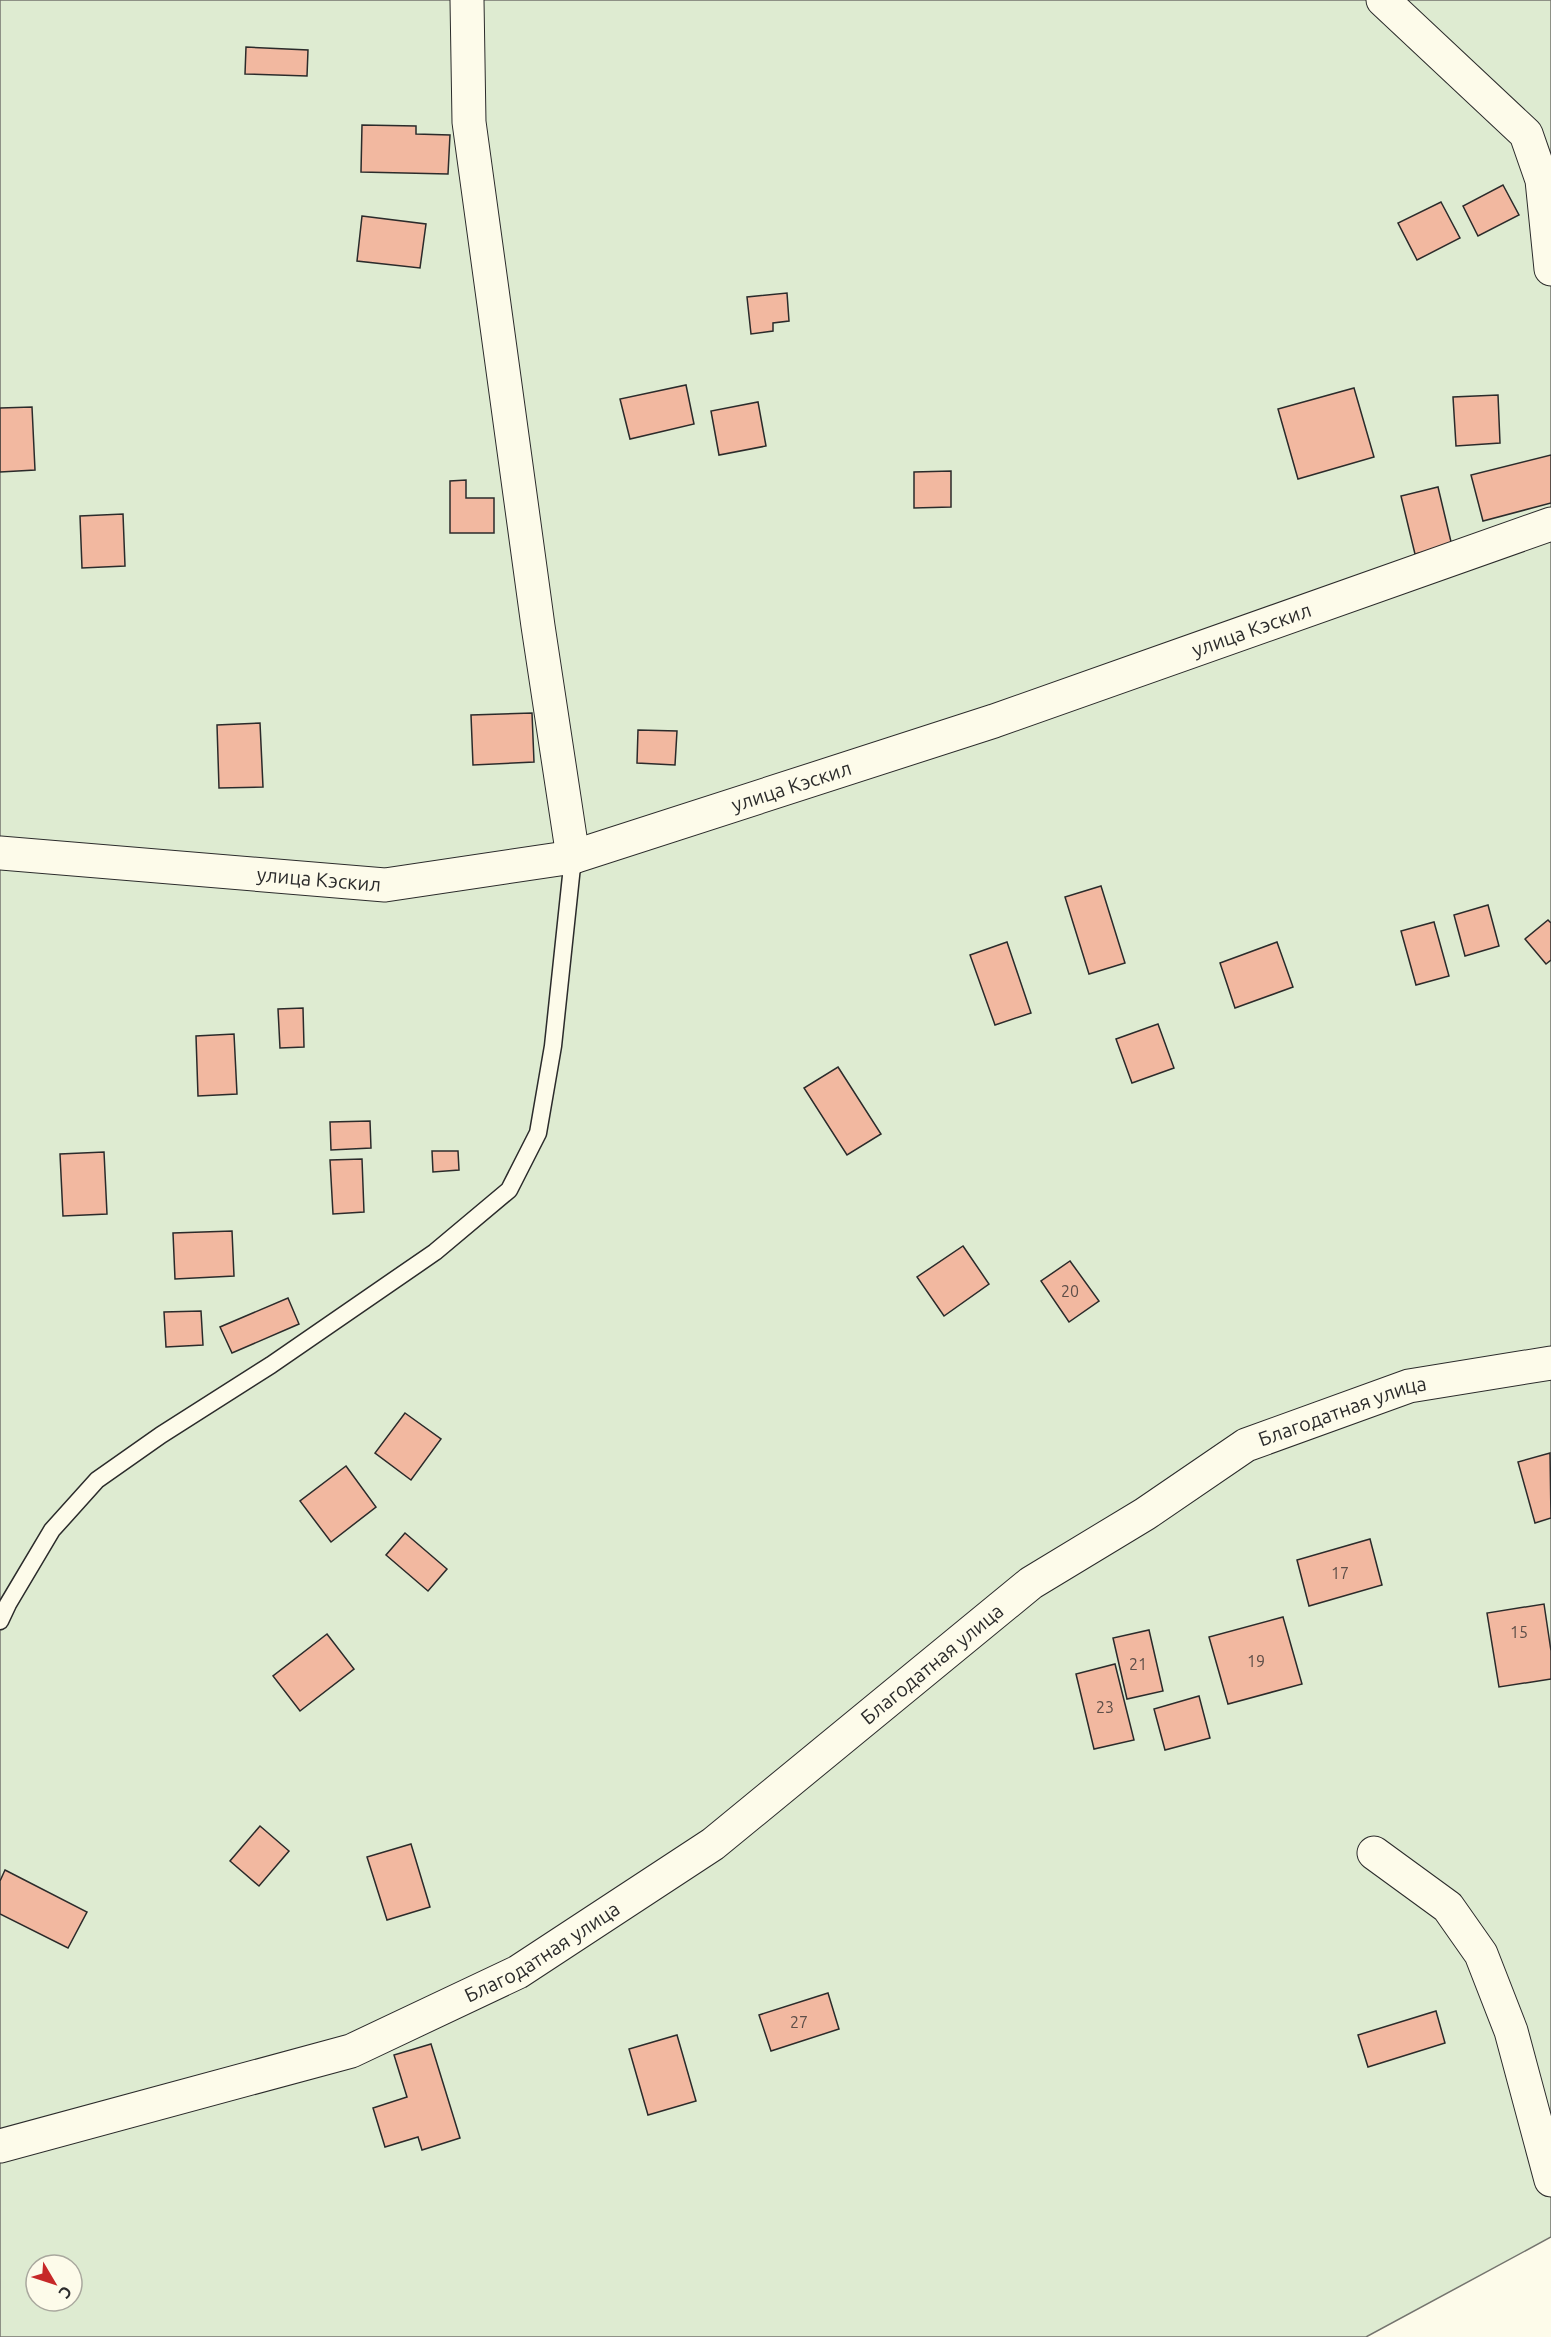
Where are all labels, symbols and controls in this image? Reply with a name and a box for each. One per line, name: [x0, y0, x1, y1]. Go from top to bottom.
street label: улица Кэскил: [1189, 598, 1314, 661]
street label: улица Кэскил: [728, 756, 854, 816]
street label: улица Кэскил: [256, 862, 382, 896]
house number: 20: [1061, 1282, 1079, 1300]
street label: Благодатная улица: [1255, 1371, 1428, 1451]
house number: 17: [1331, 1564, 1349, 1582]
street label: Благодатная улица: [856, 1599, 1007, 1729]
house number: 15: [1510, 1623, 1528, 1641]
house number: 19: [1247, 1652, 1265, 1670]
house number: 21: [1129, 1655, 1147, 1673]
house number: 23: [1096, 1698, 1114, 1716]
street label: Благодатная улица: [461, 1897, 624, 2007]
house number: 27: [790, 2013, 808, 2031]
north arrow: [24, 2253, 84, 2313]
text: С: [55, 2283, 76, 2302]

